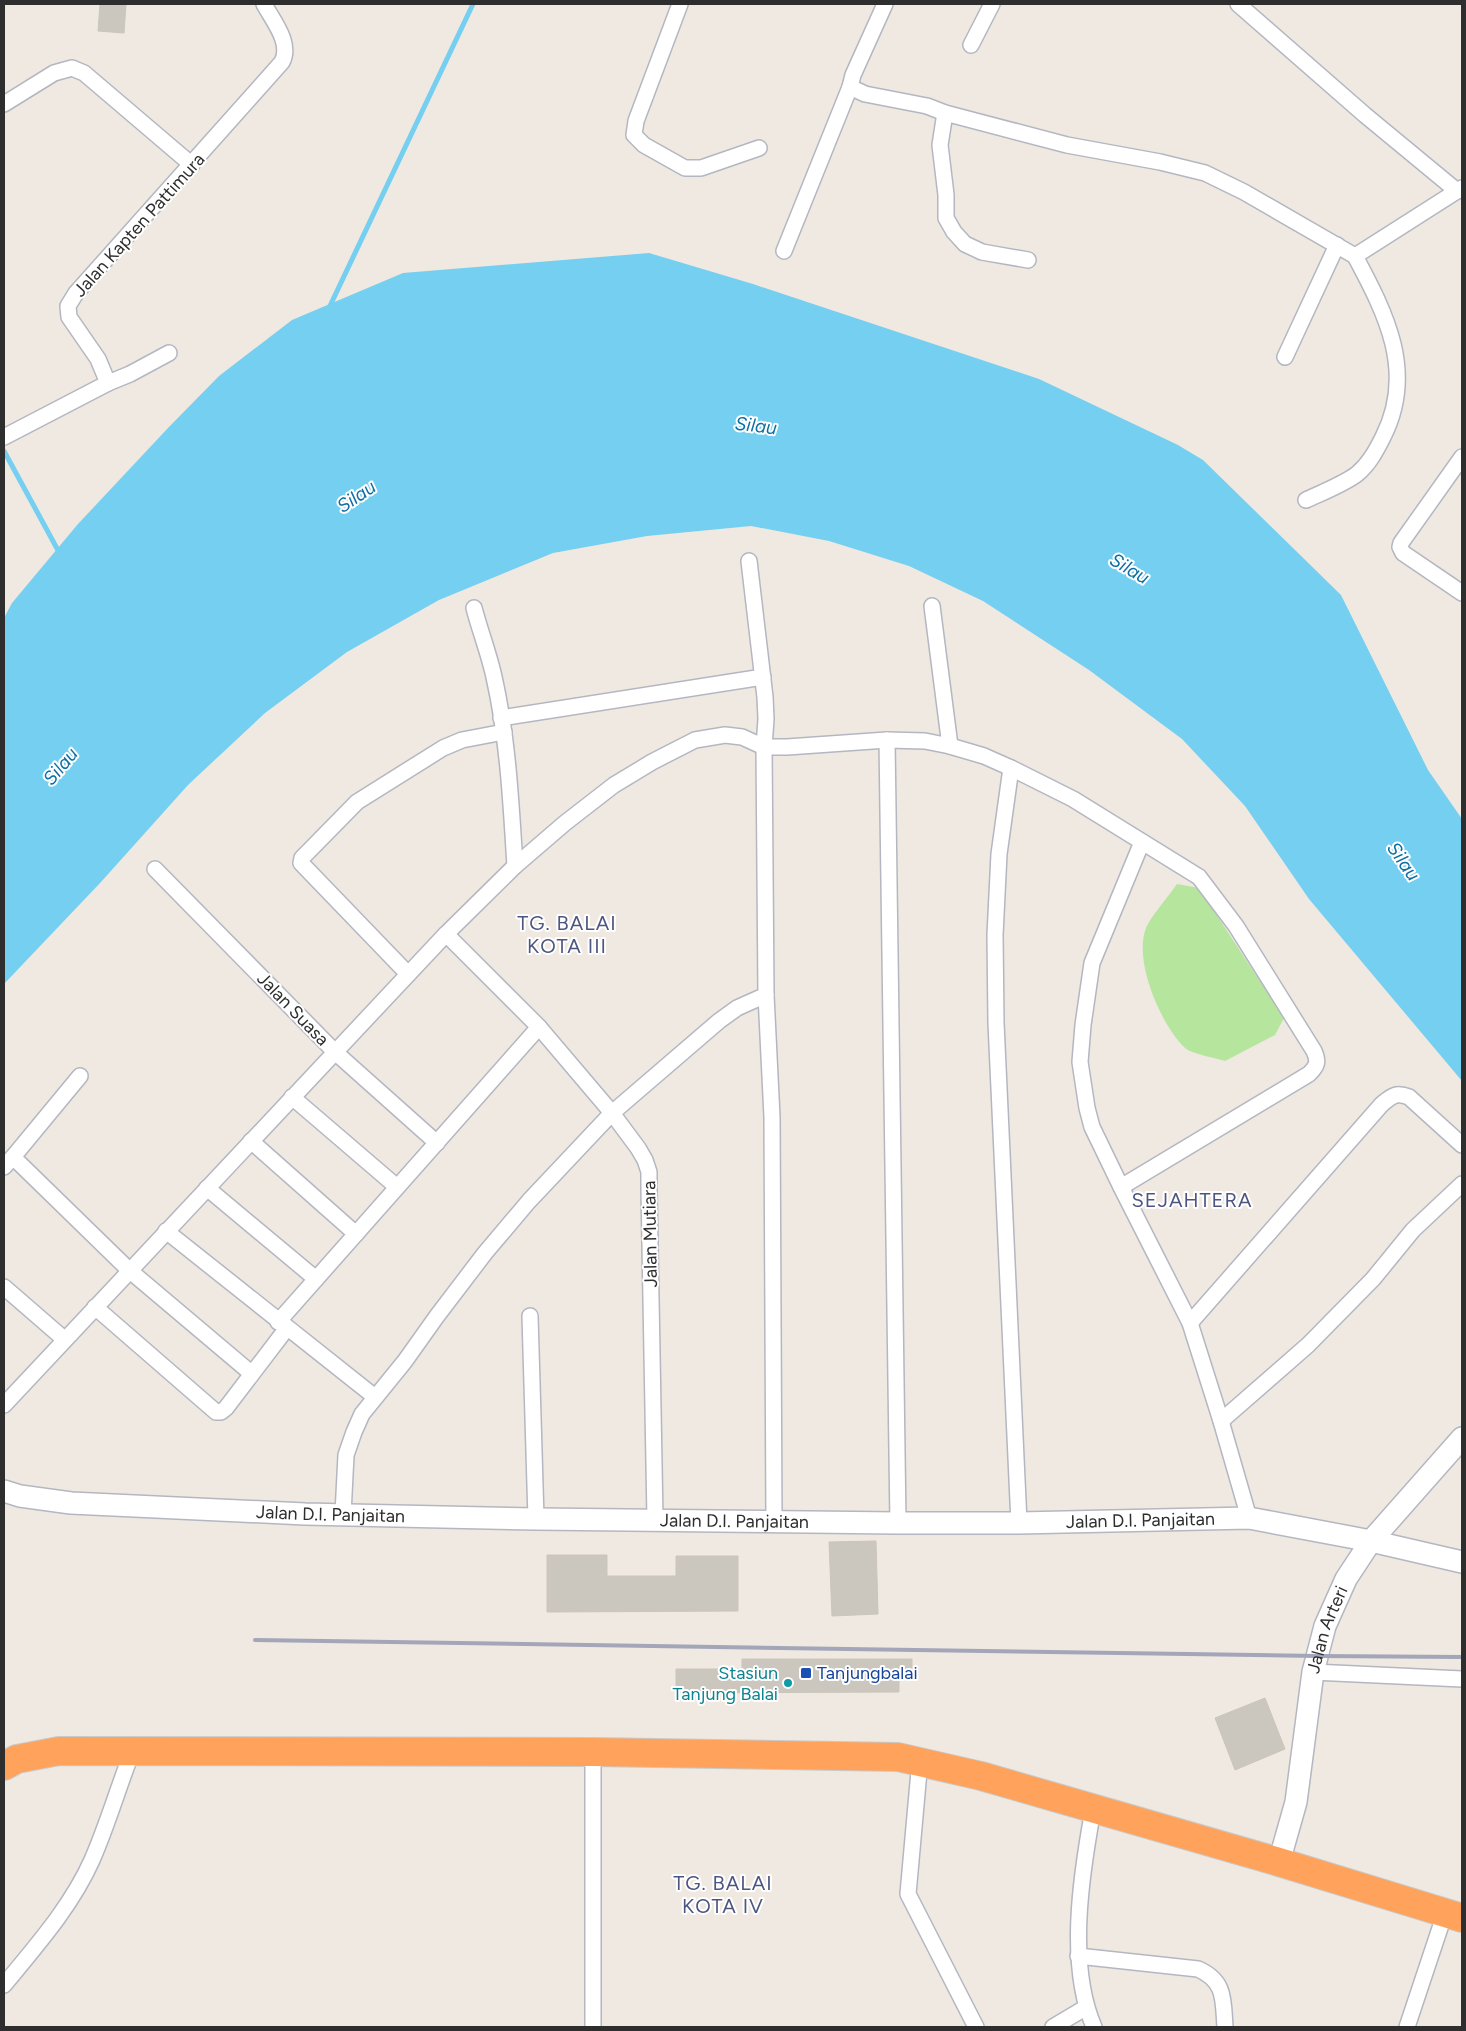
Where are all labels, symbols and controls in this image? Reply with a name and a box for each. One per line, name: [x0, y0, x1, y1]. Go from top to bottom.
street label: Jalan Kapten Pattimura: [69, 149, 209, 301]
water label: Silau: [734, 412, 779, 440]
water label: Silau: [332, 475, 380, 518]
water label: Silau: [1106, 548, 1154, 589]
water label: Silau: [38, 743, 83, 790]
water label: Silau: [1382, 837, 1425, 885]
district label: TG. BALAI KOTA III: [517, 911, 617, 958]
street label: Jalan Suasa: [252, 968, 334, 1050]
street label: Jalan Mutiara: [638, 1180, 662, 1288]
district label: SEJAHTERA: [1132, 1188, 1252, 1212]
street label: Jalan D.I. Panjaitan: [256, 1501, 405, 1527]
street label: Jalan D.I. Panjaitan: [1066, 1508, 1215, 1533]
street label: Jalan D.I. Panjaitan: [660, 1509, 809, 1533]
street label: Jalan Arteri: [1302, 1583, 1352, 1676]
place label: Stasiun Tanjung Balai: [673, 1662, 778, 1705]
place label: Tanjungbalai: [817, 1662, 918, 1684]
marker: Tanjungbalai: [799, 1666, 813, 1680]
marker: Stasiun Tanjung Balai: [782, 1677, 794, 1689]
district label: TG. BALAI KOTA IV: [673, 1871, 773, 1918]

